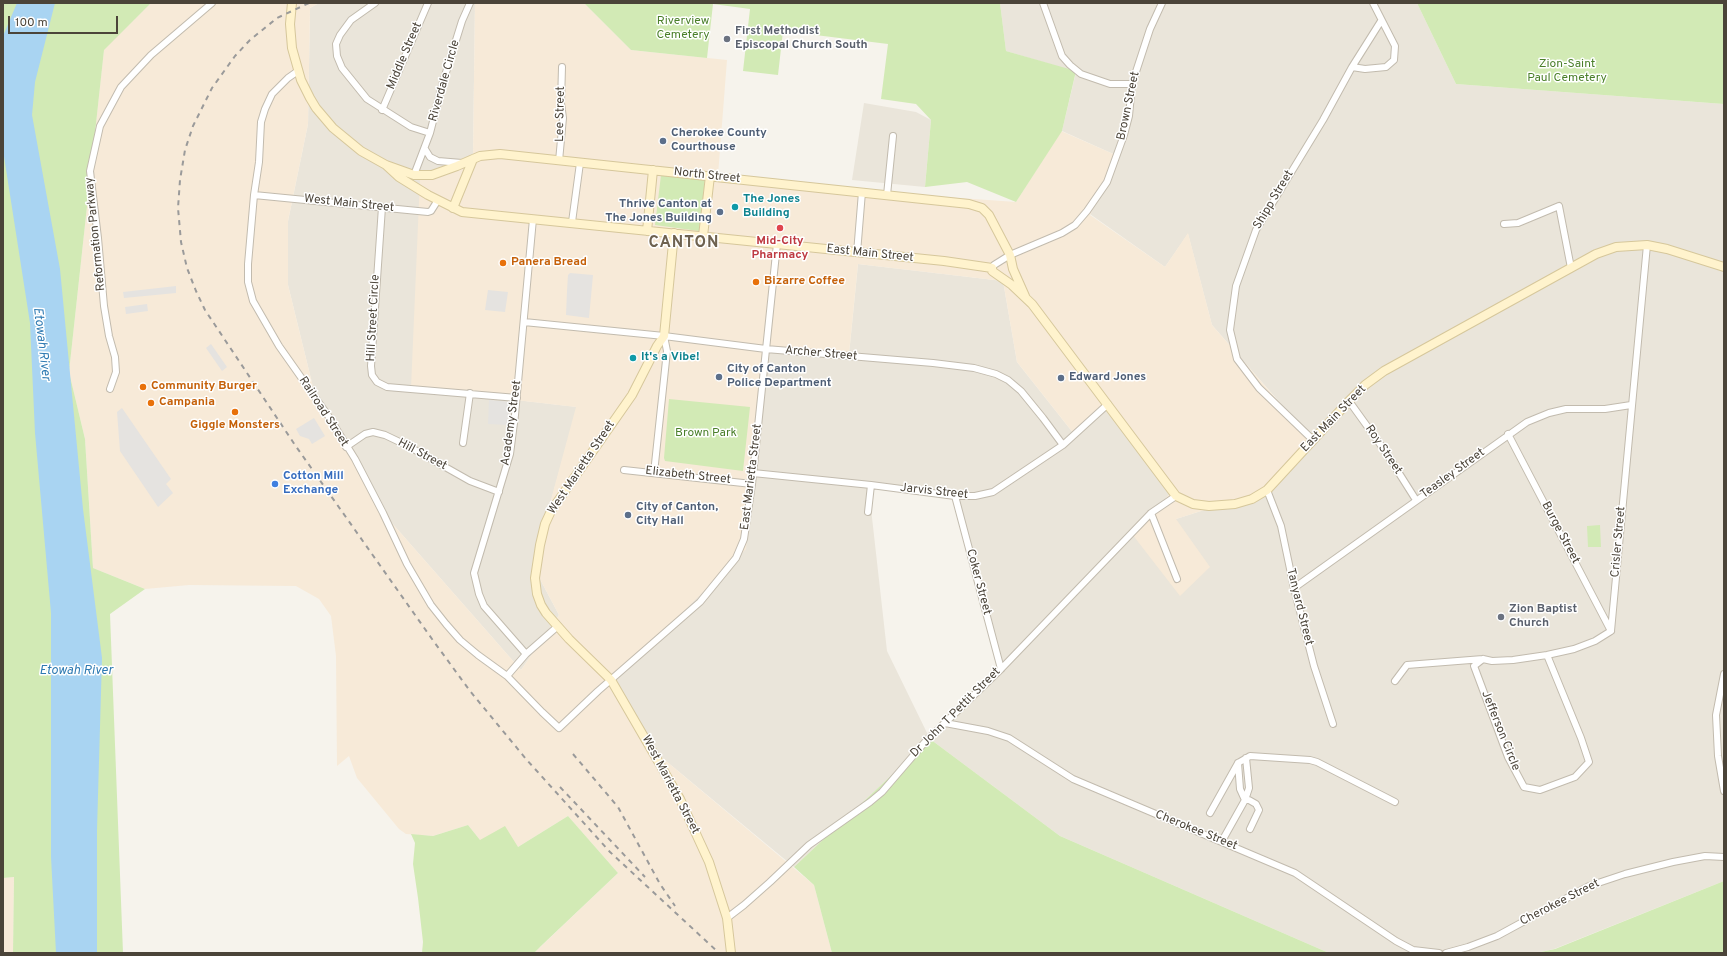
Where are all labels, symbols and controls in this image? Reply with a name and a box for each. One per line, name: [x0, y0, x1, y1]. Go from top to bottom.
scale bar: [10, 8, 120, 34]
text: 100 m: [15, 15, 48, 31]
park label: Riverview Cemetery: [656, 15, 710, 43]
street label: Middle Street: [384, 20, 426, 92]
place label: First Methodist Episcopal Church South: [735, 25, 868, 53]
marker: First Methodist Episcopal Church South: [722, 34, 732, 44]
street label: Riverdale Circle: [426, 38, 464, 124]
park label: Zion-Saint Paul Cemetery: [1527, 58, 1607, 86]
street label: Brown Street: [1115, 70, 1143, 142]
street label: Lee Street: [553, 86, 569, 142]
place label: Cherokee County Courthouse: [671, 127, 767, 155]
marker: Cherokee County Courthouse: [658, 136, 668, 146]
street label: North Street: [673, 165, 741, 187]
street label: Shipp Street: [1251, 168, 1297, 232]
street label: Reformation Parkway: [83, 176, 109, 292]
street label: West Main Street: [303, 192, 395, 216]
place label: The Jones Building: [743, 193, 800, 221]
place label: Thrive Canton at The Jones Building: [605, 198, 712, 226]
marker: The Jones Building: [730, 202, 740, 212]
marker: Thrive Canton at The Jones Building: [715, 207, 725, 217]
marker: Mid-City Pharmacy: [775, 223, 785, 233]
district label: CANTON: [649, 234, 719, 254]
place label: Mid-City Pharmacy: [752, 235, 808, 263]
street label: East Main Street: [826, 242, 914, 266]
place label: Panera Bread: [511, 256, 587, 270]
marker: Panera Bread: [498, 258, 508, 268]
street label: Hill Street Circle: [365, 274, 383, 362]
place label: Bizarre Coffee: [764, 275, 845, 289]
marker: Bizarre Coffee: [751, 277, 761, 287]
water label: Etowah River: [29, 306, 53, 382]
street label: Archer Street: [784, 344, 858, 364]
place label: It's a Vibe!: [641, 351, 700, 365]
marker: It's a Vibe!: [628, 353, 638, 363]
place label: City of Canton Police Department: [727, 363, 831, 391]
place label: Edward Jones: [1069, 371, 1146, 385]
marker: City of Canton Police Department: [714, 372, 724, 382]
marker: Edward Jones: [1056, 373, 1066, 383]
street label: Railroad Street: [295, 374, 351, 450]
street label: Academy Street: [499, 379, 525, 467]
place label: Community Burger: [151, 380, 257, 394]
marker: Community Burger: [138, 382, 148, 392]
street label: East Main Street: [1298, 383, 1370, 455]
place label: Campania: [159, 396, 215, 410]
marker: Campania: [146, 398, 156, 408]
marker: Giggle Monsters: [230, 407, 240, 417]
street label: West Marietta Street: [545, 418, 619, 518]
place label: Giggle Monsters: [190, 419, 280, 433]
street label: East Marietta Street: [738, 423, 766, 531]
street label: Roy Street: [1361, 423, 1405, 477]
park label: Brown Park: [675, 427, 737, 441]
street label: Hill Street: [395, 436, 449, 474]
street label: Teasley Street: [1418, 446, 1488, 502]
street label: Elizabeth Street: [645, 464, 731, 488]
place label: Cotton Mill Exchange: [283, 470, 344, 498]
marker: Cotton Mill Exchange: [270, 479, 280, 489]
street label: Jarvis Street: [899, 481, 969, 503]
street label: Burge Street: [1538, 500, 1582, 566]
place label: City of Canton, City Hall: [636, 501, 718, 529]
street label: Crisler Street: [1609, 506, 1629, 578]
marker: City of Canton, City Hall: [623, 510, 633, 520]
street label: Coker Street: [962, 547, 994, 617]
street label: Tanyard Street: [1282, 567, 1316, 647]
place label: Zion Baptist Church: [1509, 603, 1577, 631]
marker: Zion Baptist Church: [1496, 612, 1506, 622]
water label: Etowah River: [39, 663, 113, 679]
street label: Dr John T Pettit Street: [908, 665, 1004, 761]
street label: Jefferson Circle: [1477, 689, 1523, 773]
street label: West Marietta Street: [638, 733, 702, 837]
street label: Cherokee Street: [1153, 808, 1239, 854]
street label: Cherokee Street: [1518, 877, 1602, 929]

